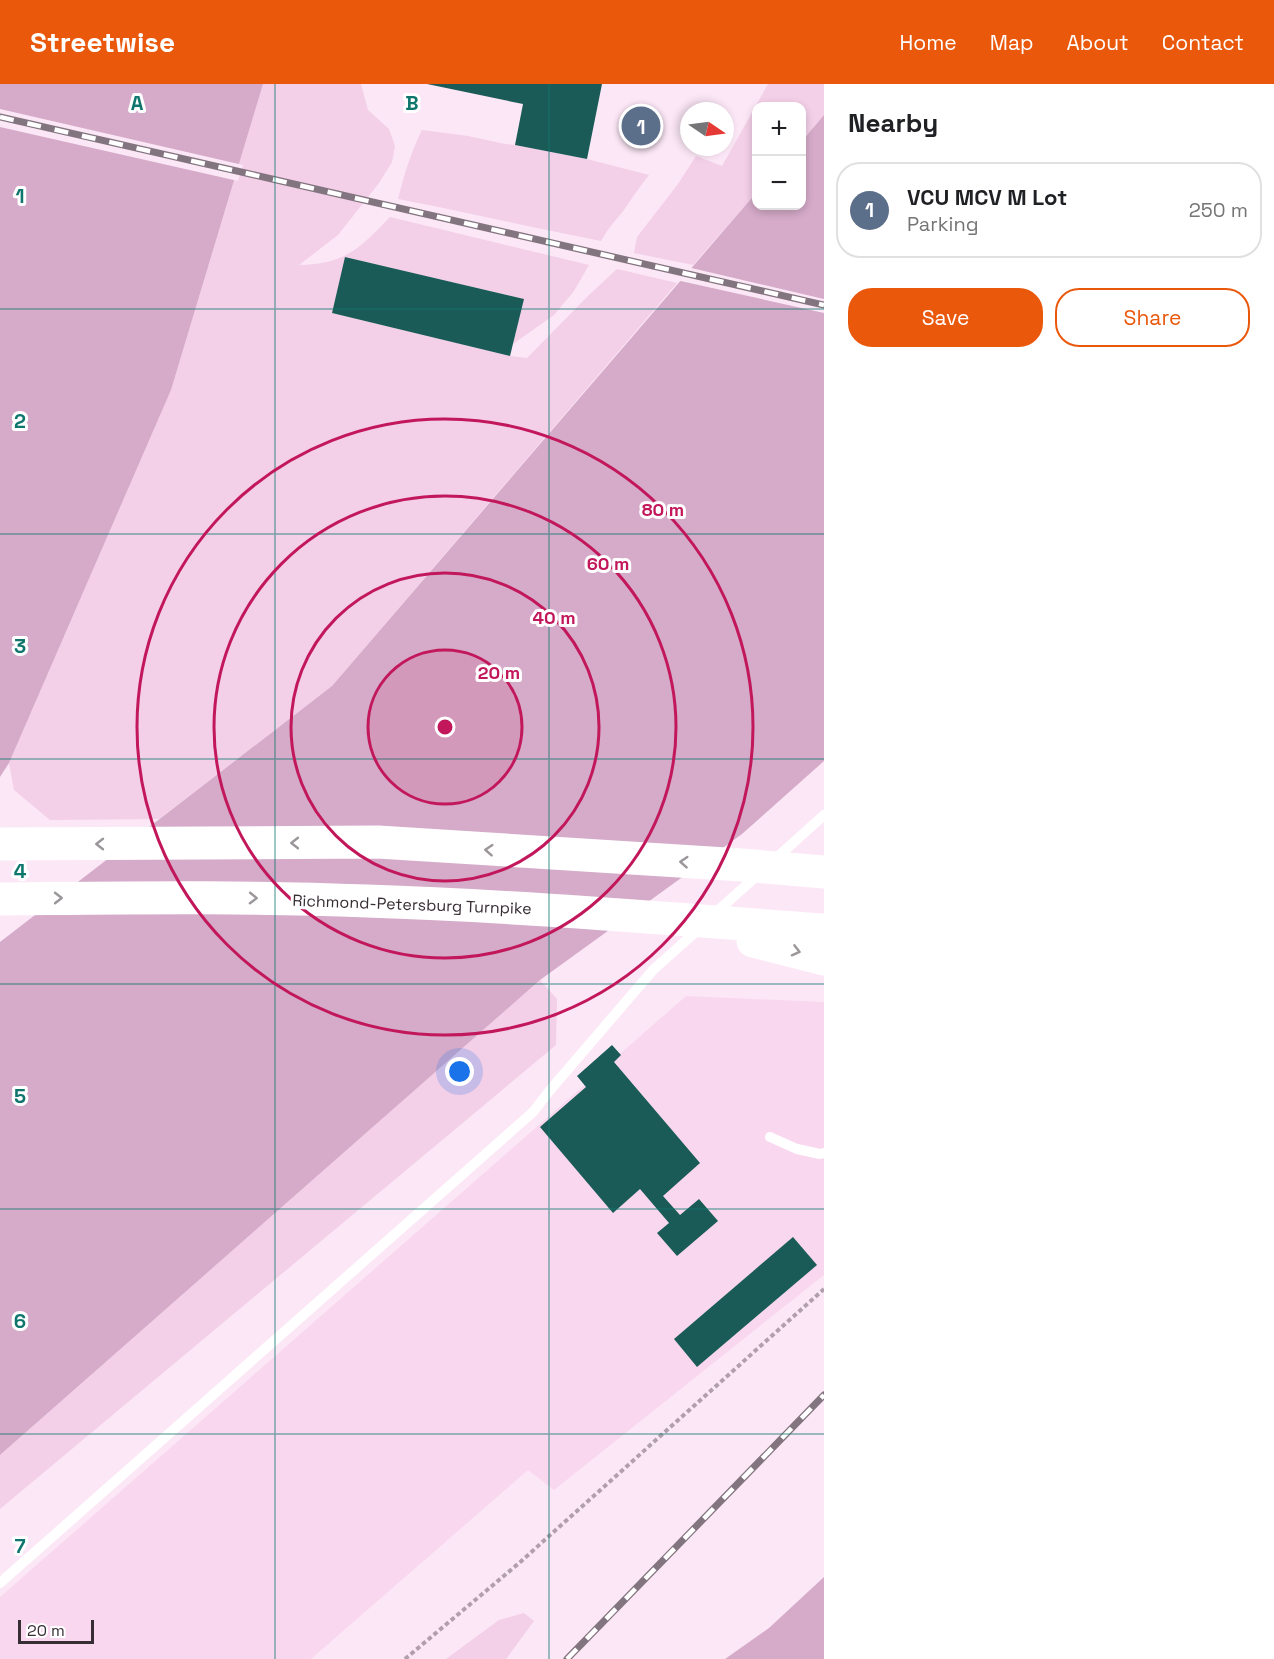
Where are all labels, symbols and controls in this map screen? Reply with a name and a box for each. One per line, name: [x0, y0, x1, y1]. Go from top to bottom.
text: Streetwise: [30, 24, 175, 60]
text: Home: [899, 29, 957, 56]
text: Map: [990, 29, 1034, 56]
text: About: [1067, 29, 1129, 56]
text: Contact: [1162, 29, 1244, 56]
text: A: [131, 90, 144, 116]
text: B: [405, 90, 419, 116]
north arrow: [680, 102, 734, 156]
map controls: [752, 102, 806, 210]
button: +: [752, 102, 806, 156]
pin: 1: [622, 104, 660, 148]
text: Nearby: [848, 106, 938, 140]
button: −: [752, 156, 806, 210]
text: 1: [15, 183, 25, 209]
text: VCU MCV M Lot: [907, 183, 1067, 211]
text: 1: [865, 197, 874, 223]
text: 250 m: [1189, 197, 1248, 223]
text: Parking: [907, 211, 979, 237]
button: Save: [848, 288, 1043, 347]
button: Share: [1055, 288, 1250, 347]
text: 2: [14, 408, 26, 434]
text: 80 m: [642, 498, 684, 521]
text: 60 m: [587, 552, 629, 575]
text: 40 m: [532, 606, 576, 629]
text: 3: [14, 633, 26, 659]
text: 20 m: [478, 661, 520, 684]
centre of rings: [435, 717, 455, 737]
one-way arrow: [290, 837, 299, 849]
one-way arrow: [95, 838, 104, 850]
one-way arrow: [485, 843, 494, 856]
one-way arrow: [680, 855, 689, 868]
text: 4: [14, 858, 27, 884]
street label: Richmond-Petersburg Turnpike: [292, 890, 532, 919]
one-way arrow: [54, 892, 63, 904]
one-way arrow: [249, 892, 258, 904]
one-way arrow: [791, 944, 801, 957]
your location: [445, 1057, 474, 1086]
text: 5: [14, 1083, 26, 1109]
text: 6: [14, 1308, 26, 1334]
text: 7: [14, 1533, 26, 1559]
scale bar: [18, 1617, 94, 1644]
text: 20 m: [27, 1620, 65, 1641]

